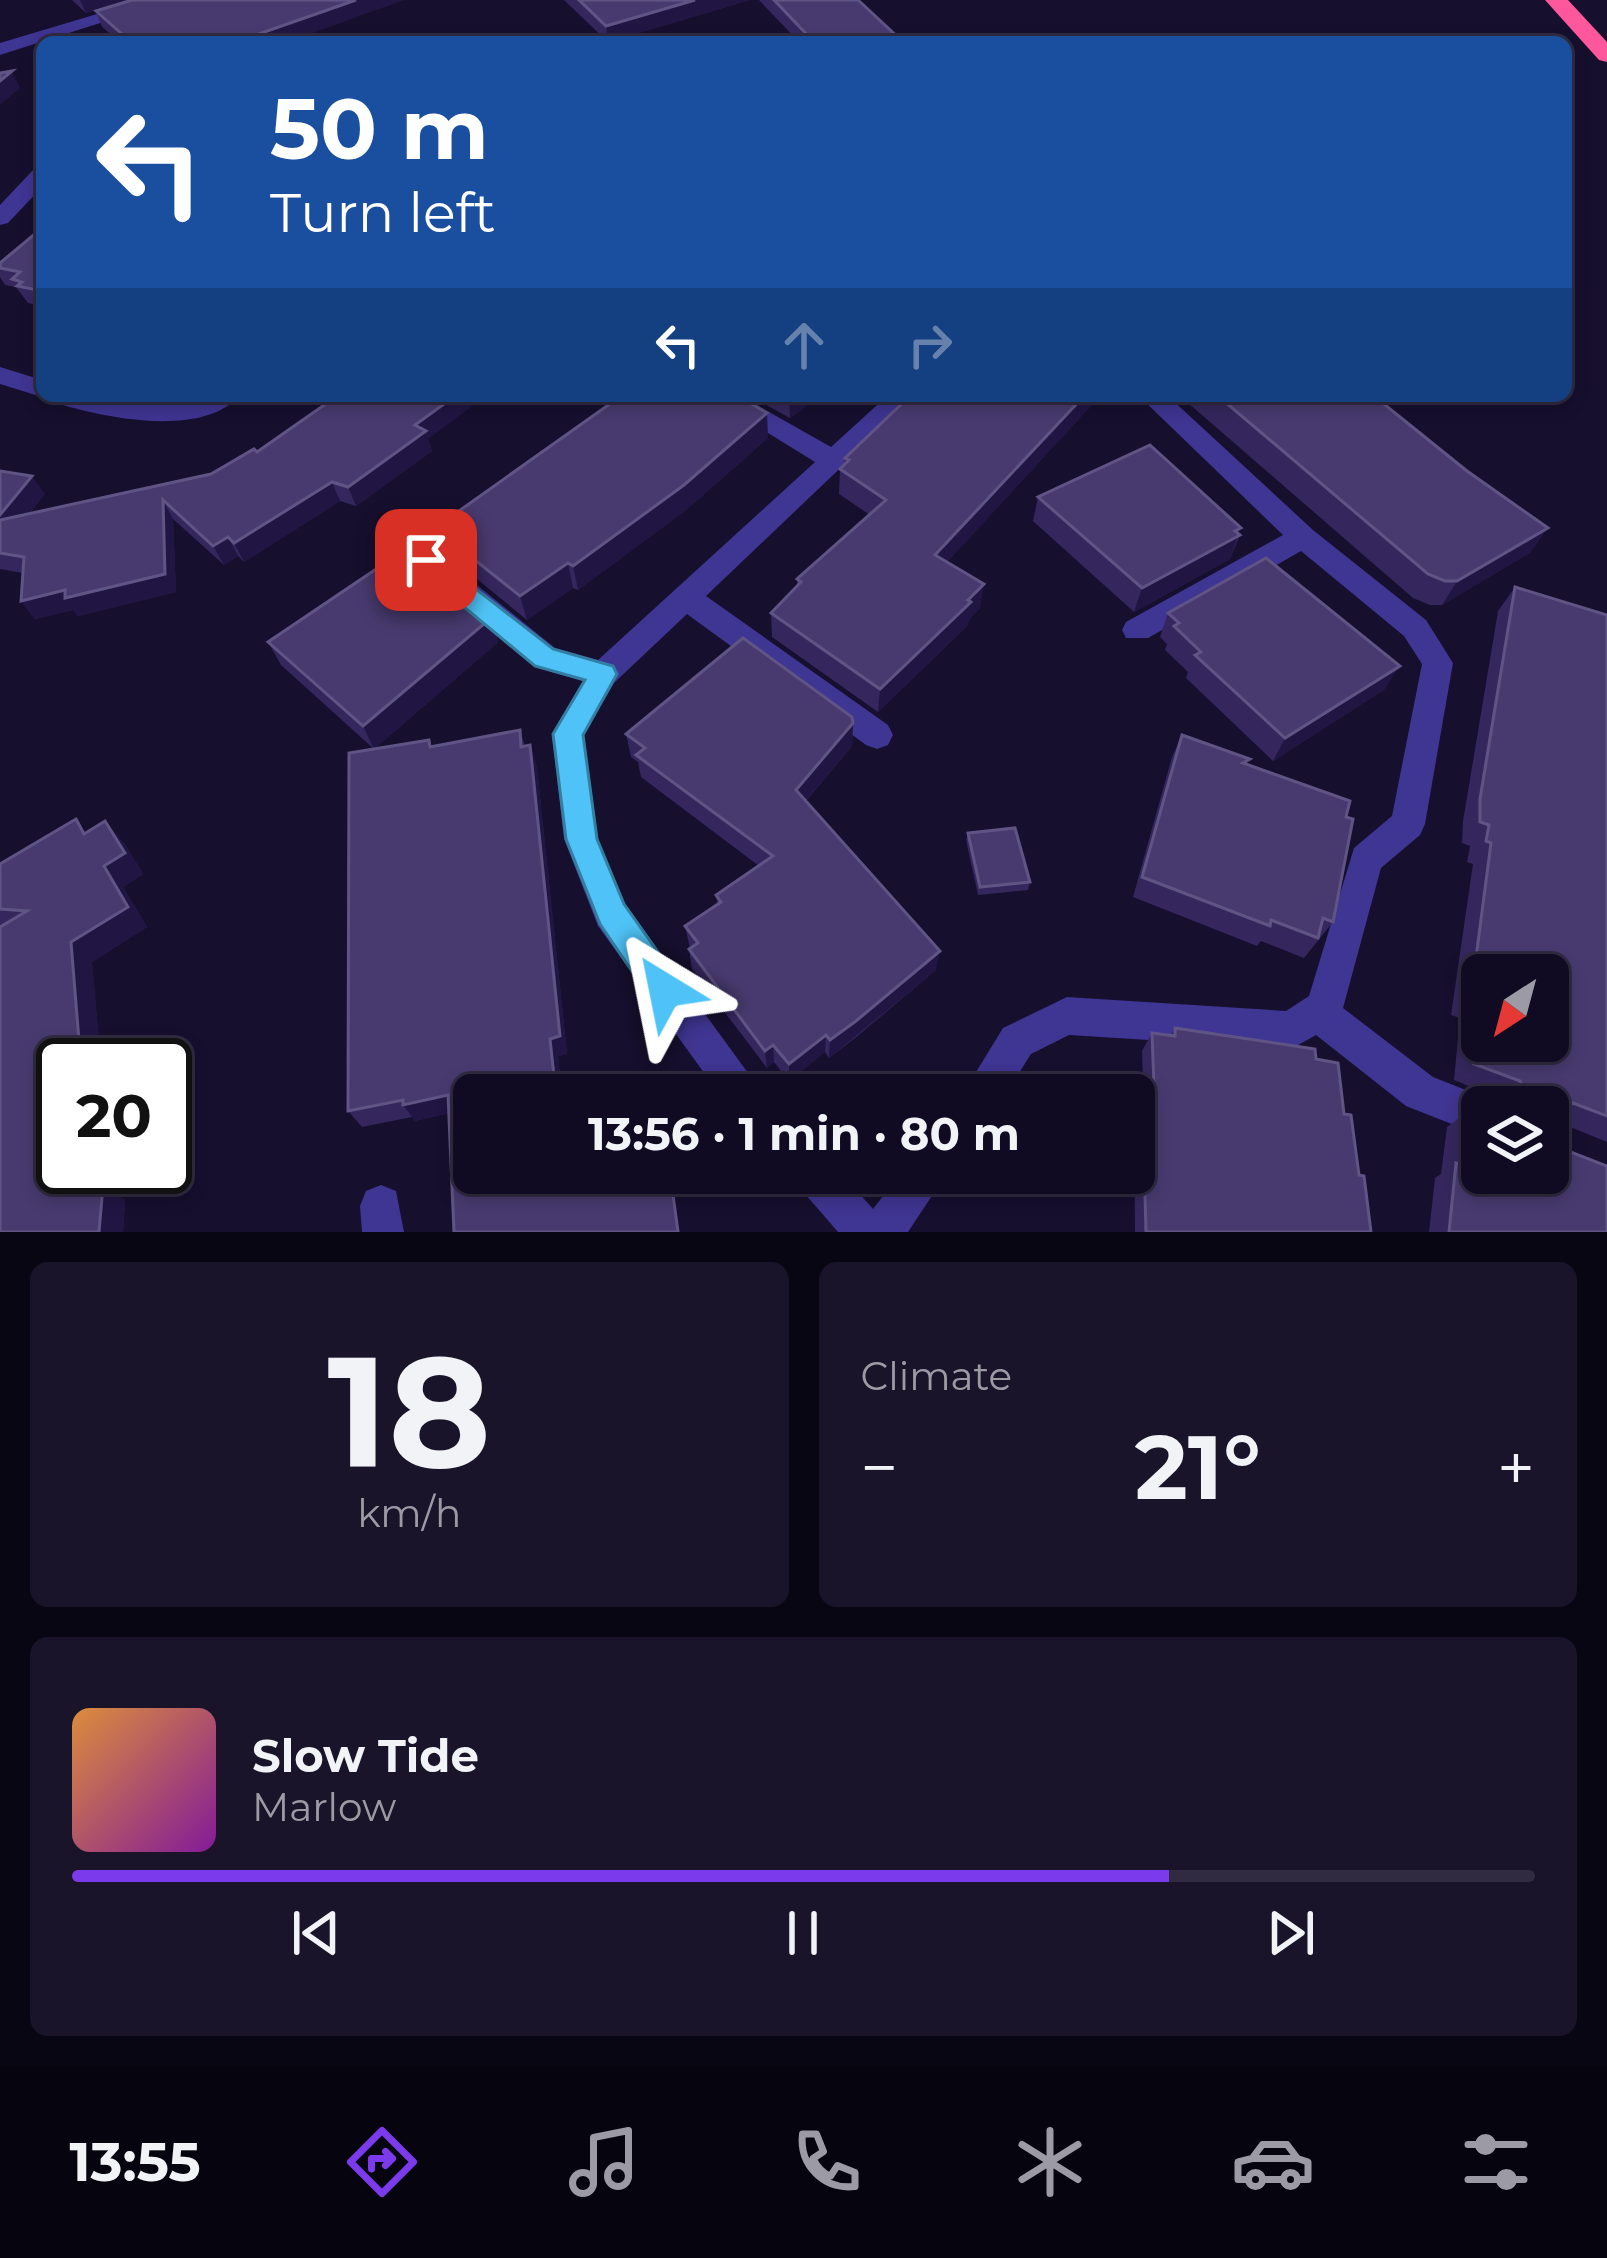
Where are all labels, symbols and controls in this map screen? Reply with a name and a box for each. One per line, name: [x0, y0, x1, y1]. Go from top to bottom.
text: 50 m: [270, 78, 489, 180]
icon: left: [72, 84, 228, 240]
text: Turn left: [270, 180, 496, 246]
icon: left: [645, 312, 711, 378]
icon: ahead: [771, 312, 837, 378]
icon: right: [897, 312, 963, 378]
pin: [375, 509, 477, 611]
icon: arrive: [393, 527, 459, 593]
position arrow: [602, 927, 728, 1053]
north arrow: [1461, 954, 1569, 1062]
map controls: [1461, 954, 1569, 1194]
speed limit sign: 20: [36, 1038, 192, 1194]
button: layers: [1461, 1086, 1569, 1194]
text: 13:56 · 1 min · 80 m: [588, 1106, 1020, 1161]
text: 18: [327, 1316, 491, 1506]
text: Climate: [861, 1352, 1012, 1400]
text: 21°: [1135, 1412, 1261, 1522]
text: −: [861, 1427, 898, 1508]
text: +: [1497, 1427, 1535, 1508]
text: km/h: [357, 1489, 461, 1537]
text: Slow Tide: [252, 1728, 479, 1783]
text: Marlow: [252, 1783, 396, 1831]
icon: previous: [283, 1900, 349, 1966]
icon: pause: [770, 1900, 836, 1966]
icon: next: [1258, 1900, 1324, 1966]
icon: directions: [340, 2120, 424, 2204]
icon: music: [562, 2120, 646, 2204]
icon: phone: [785, 2120, 869, 2204]
icon: climate: [1008, 2120, 1092, 2204]
icon: car: [1231, 2120, 1315, 2204]
icon: filters: [1454, 2120, 1538, 2204]
text: 13:55: [69, 2129, 201, 2195]

